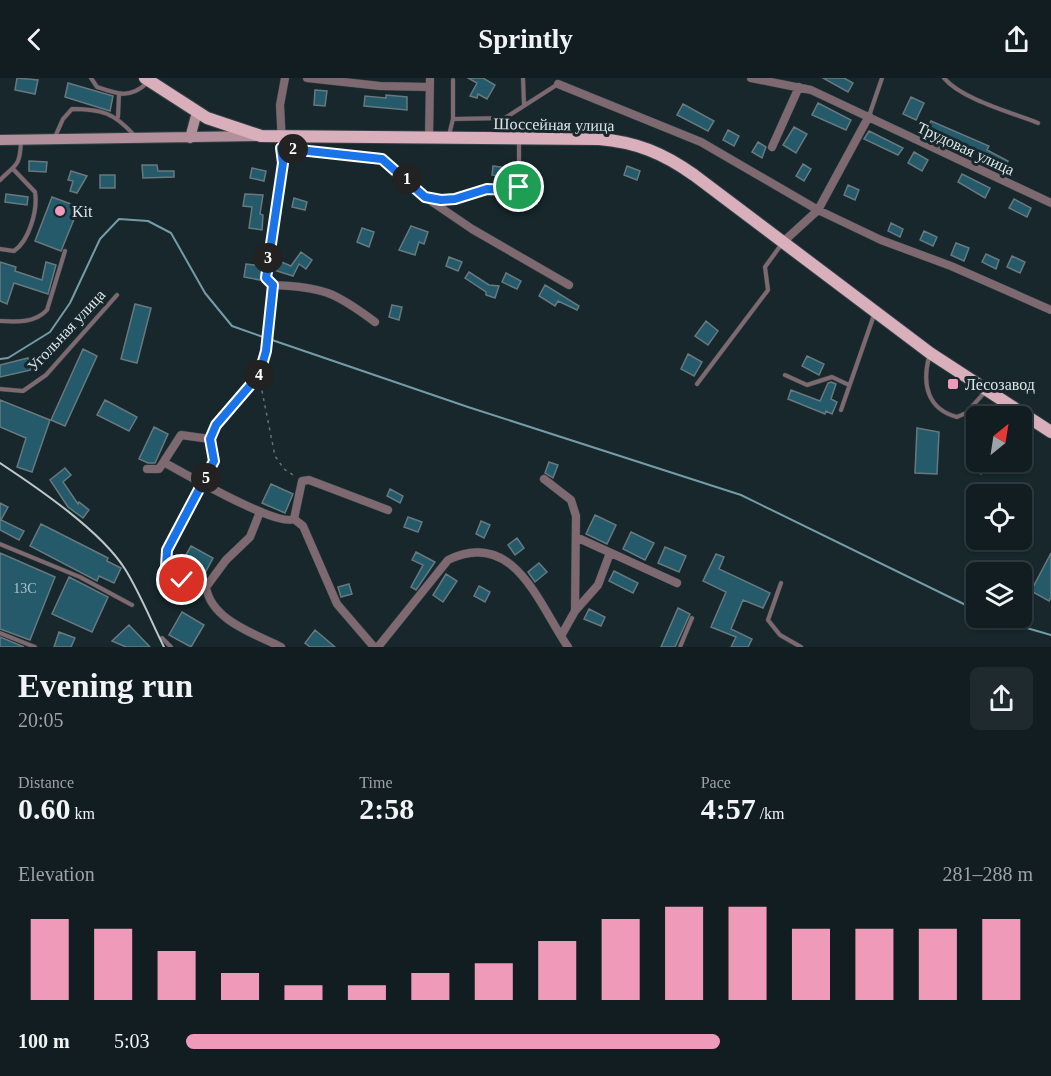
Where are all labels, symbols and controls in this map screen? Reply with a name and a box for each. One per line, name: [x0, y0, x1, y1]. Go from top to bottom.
icon: back: [18, 23, 51, 56]
icon: share: [1000, 23, 1033, 56]
text: Sprintly: [478, 24, 573, 54]
street label: Шоссейная улица: [493, 115, 615, 135]
street label: Трудовая улица: [914, 118, 1017, 179]
pin: 2: [278, 134, 308, 164]
text: 2: [289, 140, 297, 157]
pin: [493, 161, 544, 212]
pin: 1: [392, 164, 422, 194]
text: 1: [403, 170, 411, 187]
icon: arrive: [502, 170, 535, 203]
place label: Kit: [72, 203, 93, 220]
marker: Kit: [53, 204, 67, 218]
pin: 3: [253, 243, 283, 273]
text: 3: [264, 249, 272, 266]
street label: Угольная улица: [24, 286, 109, 375]
pin: 4: [244, 360, 274, 390]
text: 4: [255, 366, 263, 383]
place label: Лесозавод: [965, 376, 1035, 394]
marker: Лесозавод: [946, 377, 960, 391]
north arrow: [966, 406, 1032, 472]
map controls: [966, 406, 1032, 628]
pin: 5: [191, 463, 221, 493]
text: 5: [202, 469, 210, 486]
button: locate: [966, 484, 1032, 550]
pin: [156, 554, 207, 605]
button: layers: [966, 562, 1032, 628]
icon: check: [165, 563, 198, 596]
house number: 13С: [13, 581, 37, 596]
button: share: [970, 667, 1033, 730]
text: Evening run: [18, 668, 193, 704]
text: 20:05: [18, 709, 64, 731]
text: Distance: [18, 774, 74, 791]
text: Time: [359, 774, 393, 791]
text: Pace: [701, 774, 731, 791]
text: 0.60: [18, 792, 71, 825]
text: 2:58: [359, 792, 414, 825]
text: 4:57: [701, 792, 756, 825]
text: km: [71, 805, 95, 822]
text: /km: [756, 805, 785, 822]
text: Elevation: [18, 863, 95, 885]
text: 281–288 m: [942, 863, 1033, 885]
text: 100 m: [18, 1030, 70, 1052]
text: 5:03: [114, 1030, 150, 1052]

